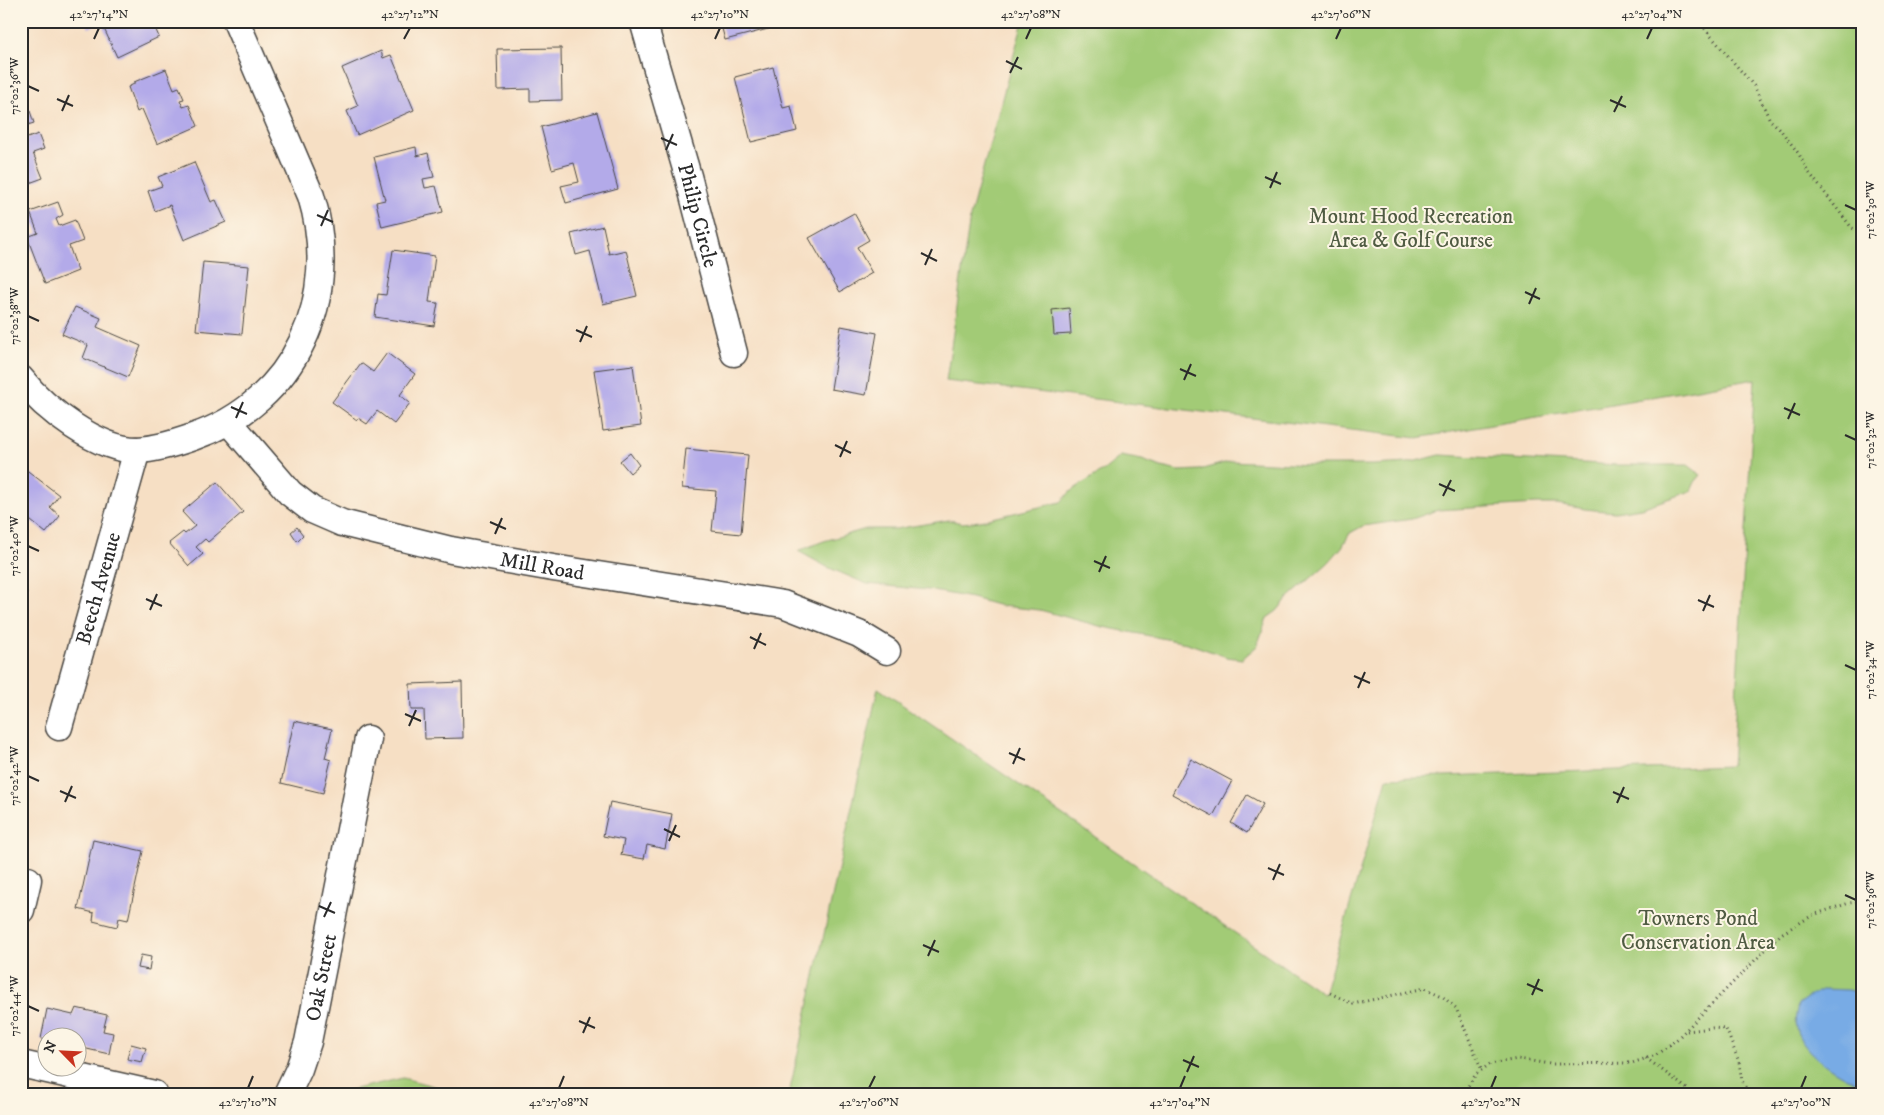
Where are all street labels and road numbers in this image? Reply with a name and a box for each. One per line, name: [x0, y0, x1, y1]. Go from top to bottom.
street label: Philip Circle: [671, 161, 723, 271]
street label: Beech Avenue: [71, 529, 127, 648]
street label: Mill Road: [498, 547, 587, 587]
street label: Oak Street: [300, 931, 343, 1024]

